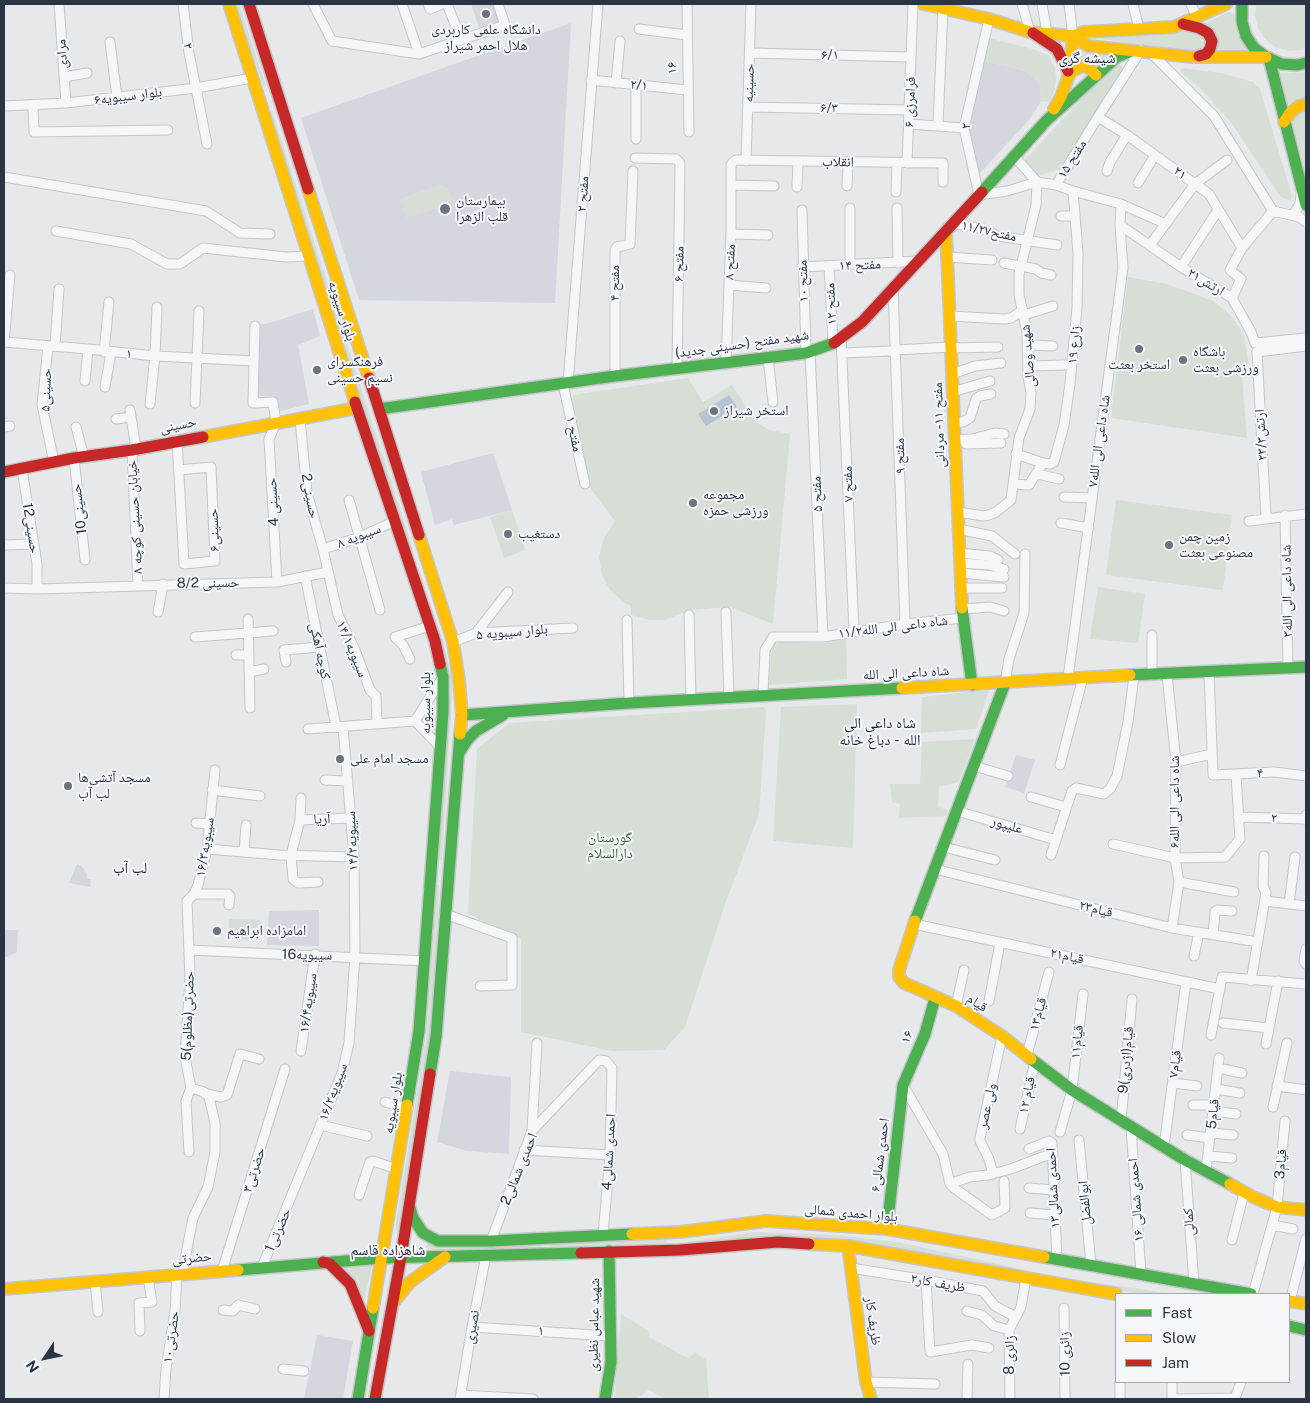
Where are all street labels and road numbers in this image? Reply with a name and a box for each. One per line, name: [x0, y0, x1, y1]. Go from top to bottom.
street label: مرادی: [53, 39, 71, 69]
street label: ۲: [179, 42, 197, 50]
street label: ۶/۱: [821, 46, 839, 64]
street label: ۱۶: [663, 62, 681, 74]
street label: حسینیه: [740, 63, 758, 103]
street label: ۲/۱: [629, 76, 649, 94]
street label: فرامرزی ۶: [901, 76, 919, 128]
street label: ۶بلوار سیبویه: [93, 84, 163, 108]
street label: ۶/۳: [820, 99, 838, 117]
street label: ۲: [958, 123, 974, 129]
street label: مفتح ۱۵: [1054, 137, 1090, 181]
street label: انقلاب: [822, 153, 854, 171]
street label: ۲۱: [1170, 163, 1190, 183]
street label: مفتح ۲: [573, 176, 593, 212]
street label: مفتح۱۱/۲۷: [960, 216, 1018, 246]
street label: مفتح ۸: [721, 244, 739, 280]
street label: مفتح ۶: [670, 246, 688, 282]
street label: مفتح ۱۴: [839, 256, 881, 274]
street label: مفتح ۱۰: [794, 260, 812, 302]
street label: ارتش۲۱: [1184, 264, 1228, 300]
street label: مفتح ۴: [607, 265, 623, 301]
street label: بلوار سیبویه: [324, 279, 360, 343]
street label: مفتح ۱۲: [822, 283, 840, 325]
street label: شهید وصالی: [1017, 324, 1039, 388]
street label: ۱۹ زارع: [1064, 325, 1084, 365]
street label: شهید مفتح (حسینی جدید): [674, 326, 810, 362]
street label: ۱: [125, 345, 133, 363]
street label: حسینی۵: [37, 368, 55, 412]
street label: مفتح ۱۱- مردانی: [929, 382, 949, 468]
street label: شاه داعی الی الله۷: [1084, 394, 1114, 488]
street label: ۲۳/۳ارتش: [1251, 409, 1271, 461]
street label: حسینی: [158, 413, 198, 437]
street label: مفتح ۱: [562, 415, 586, 453]
street label: مفتح ۹: [891, 438, 909, 474]
street label: خیابان حسینی کوچه ۸: [124, 460, 146, 574]
street label: مفتح ۷: [839, 466, 857, 502]
street label: حسینی2: [297, 472, 323, 520]
street label: مفتح ۵: [808, 476, 826, 512]
street label: حسینی 4: [263, 477, 283, 527]
street label: حسینی10: [68, 483, 90, 535]
street label: حسینی12: [19, 502, 43, 554]
street label: حسینی۶: [205, 508, 223, 552]
street label: سیبویه ۸: [335, 520, 383, 552]
street label: شاه داعی الی الله۳: [1278, 544, 1296, 638]
street label: 8/2 حسینی: [177, 574, 239, 592]
street label: ۱۱/۲شاه داعی الی الله: [837, 612, 949, 642]
street label: سیبویه۱۴/۱: [333, 618, 371, 680]
street label: کوچه آهکی: [306, 621, 334, 681]
street label: بلوار سیبویه ۵: [476, 621, 548, 643]
street label: شاه داعی الی الله: [862, 662, 950, 684]
street label: بلوار سیبویه: [418, 672, 434, 734]
street label: شاه داعی الی الله۶: [1167, 756, 1183, 848]
street label: ۴: [1257, 764, 1263, 782]
street label: ۲: [1271, 809, 1277, 827]
street label: آریا: [313, 810, 331, 828]
street label: سیبویه۱۴/۲: [342, 811, 362, 871]
street label: علیپور: [989, 812, 1025, 838]
street label: سیبویه۱۶/۳: [192, 816, 218, 878]
street label: قیام۲۳: [1078, 897, 1114, 921]
street label: قیام۲۱: [1049, 944, 1085, 968]
street label: سیبویه16: [282, 946, 332, 964]
street label: 5حضرتی(مظلوم): [178, 971, 198, 1061]
street label: سیبویه۱۶/۴: [296, 972, 320, 1034]
street label: قیام: [963, 990, 991, 1016]
street label: قیام۱۳: [1026, 995, 1050, 1033]
street label: قیام۱۱: [1067, 1024, 1087, 1060]
street label: قیام(اژدری)9: [1115, 1026, 1137, 1094]
street label: ۱۶: [897, 1028, 917, 1046]
street label: قیام۷: [1165, 1049, 1185, 1079]
street label: سیبویه۱۶/۲: [315, 1061, 351, 1123]
street label: بلوار سیبویه: [380, 1071, 406, 1135]
street label: قیام ۱۲: [1015, 1075, 1039, 1115]
street label: ولی عصر: [974, 1082, 1000, 1130]
street label: قیام5: [1203, 1098, 1223, 1130]
street label: 4احمدی شمالی: [599, 1113, 619, 1191]
street label: احمدی شمالی۶: [867, 1117, 893, 1193]
street label: 2احمدی شمالی: [497, 1131, 541, 1207]
street label: حضرتی۳: [239, 1145, 269, 1195]
street label: احمدی شمالی۱۳: [1043, 1147, 1063, 1229]
street label: قیام3: [1271, 1148, 1291, 1180]
street label: احمدی شمالی ۱۶: [1125, 1158, 1147, 1242]
street label: ابوالفضل: [1075, 1180, 1095, 1226]
street label: بلوار احمدی شمالی: [804, 1201, 898, 1225]
street label: 1حضرتی: [261, 1206, 295, 1254]
street label: کمالی: [1180, 1208, 1198, 1236]
street label: حضرتی: [171, 1248, 213, 1268]
street label: ۲ظریف کار: [909, 1270, 967, 1296]
street label: شهید عباس نظیری: [585, 1278, 603, 1372]
street label: ظریف کار: [861, 1295, 885, 1347]
street label: نصیری: [461, 1309, 483, 1345]
street label: حضرتی۱۰: [159, 1310, 183, 1364]
street label: ۱: [537, 1322, 545, 1340]
street label: 10 زائری: [1056, 1332, 1074, 1376]
street label: 8 زائری: [1002, 1335, 1018, 1375]

